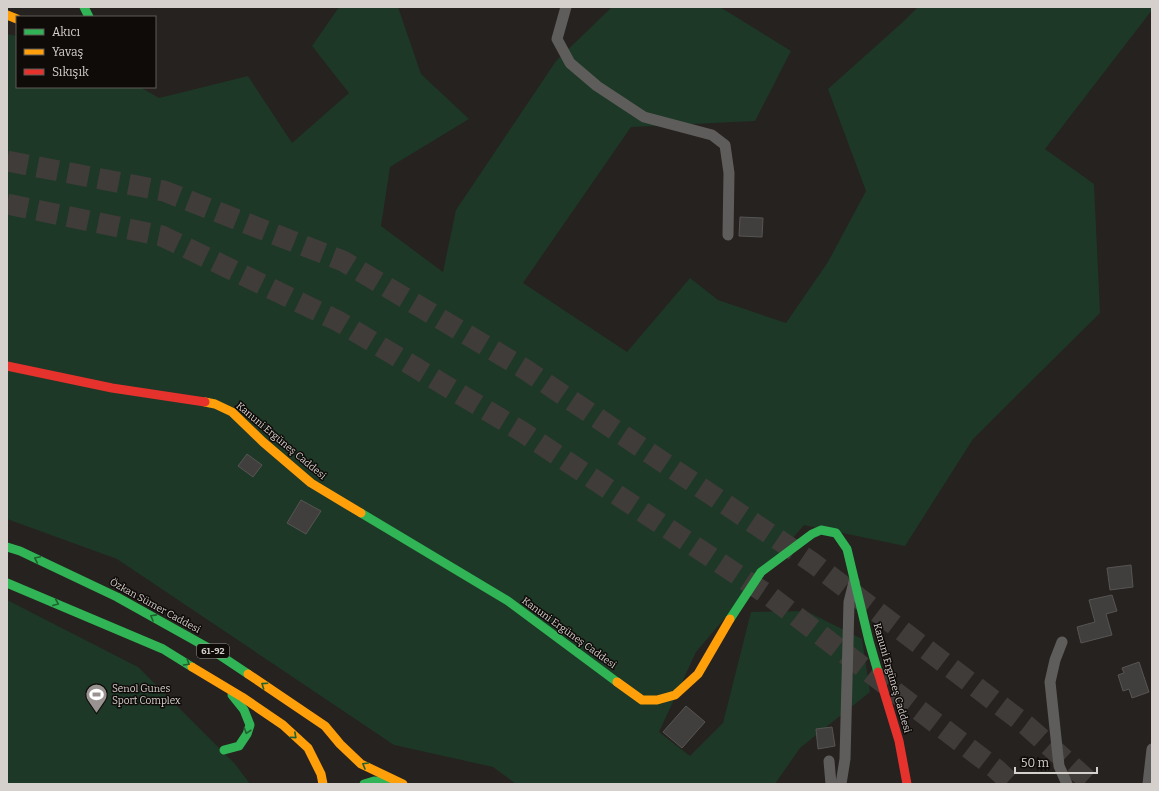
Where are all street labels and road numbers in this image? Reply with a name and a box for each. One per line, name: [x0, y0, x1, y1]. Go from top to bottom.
street label: Kanuni Ergüneş Caddesi: [234, 400, 328, 482]
street label: Özkan Sümer Caddesi: [108, 575, 203, 636]
street label: Kanuni Ergüneş Caddesi: [520, 595, 618, 671]
street label: Kanuni Ergüneş Caddesi: [871, 622, 913, 734]
road number: 61-92: [197, 644, 229, 658]

